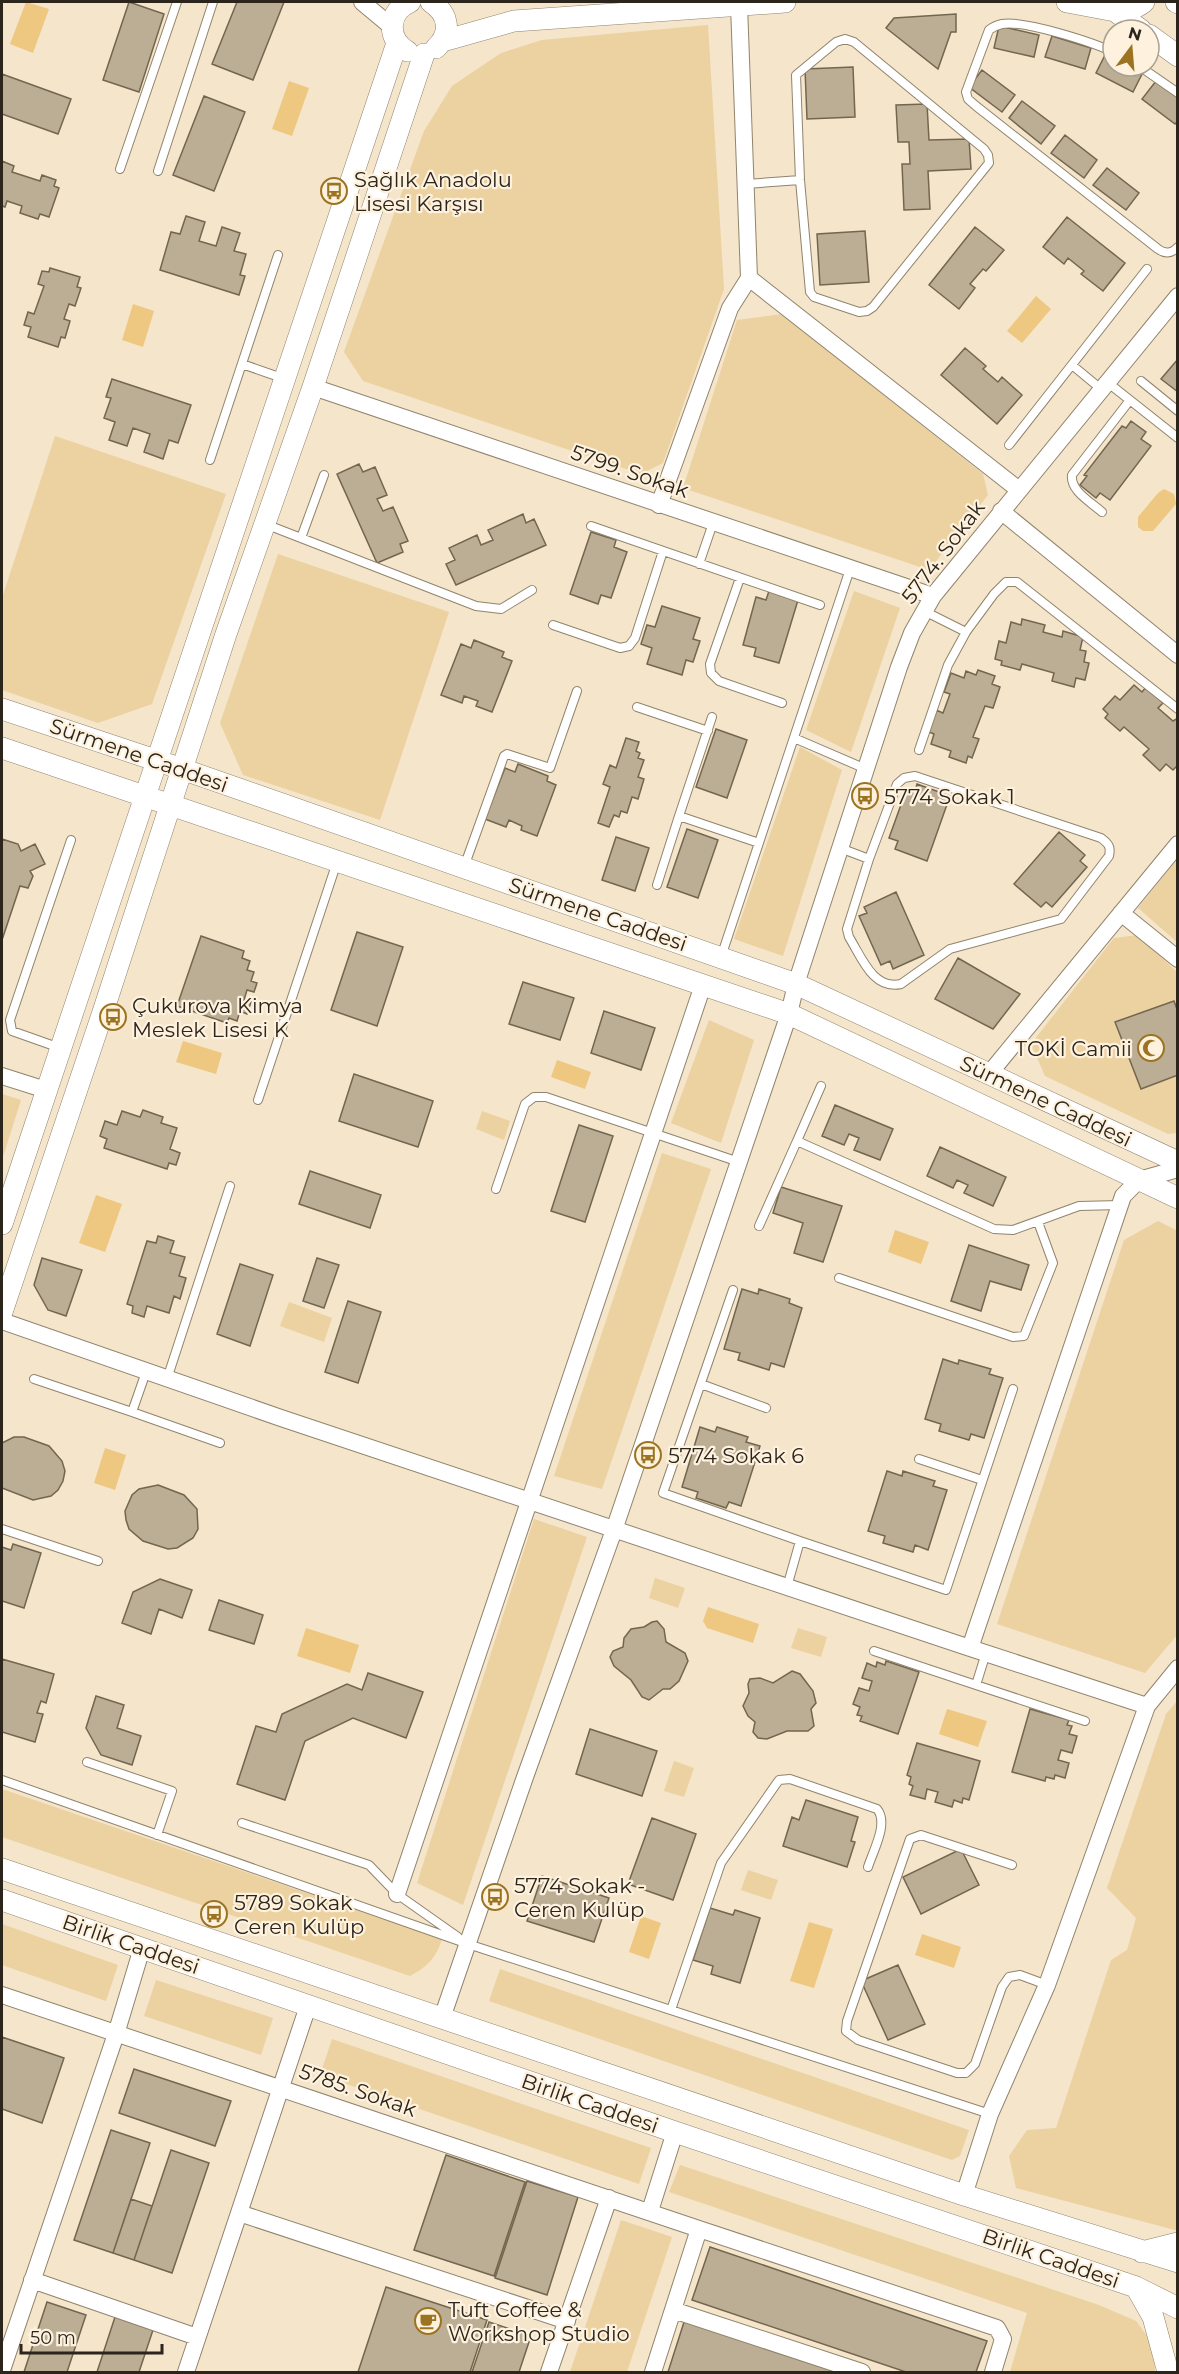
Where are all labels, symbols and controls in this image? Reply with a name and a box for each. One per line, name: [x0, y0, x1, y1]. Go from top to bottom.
north arrow: [1101, 18, 1161, 78]
text: N: [1126, 23, 1144, 45]
place label: Sağlık Anadolu Lisesi Karşısı: [354, 167, 512, 216]
bus stop icon: Sağlık Anadolu Lisesi Karşısı: [319, 176, 349, 206]
street label: 5799. Sokak: [568, 439, 692, 503]
street label: 5774. Sokak: [896, 495, 990, 608]
street label: Sürmene Caddesi: [47, 713, 231, 797]
bus stop icon: 5774 Sokak 1: [850, 781, 880, 811]
place label: 5774 Sokak 1: [884, 784, 1015, 809]
street label: Sürmene Caddesi: [506, 872, 690, 956]
place label: Çukurova Kimya Meslek Lisesi K: [132, 993, 303, 1042]
bus stop icon: Çukurova Kimya Meslek Lisesi K: [98, 1002, 128, 1032]
mosque icon: TOKİ Camii: [1136, 1033, 1166, 1063]
place label: TOKİ Camii: [1015, 1036, 1132, 1061]
street label: Sürmene Caddesi: [956, 1050, 1136, 1152]
bus stop icon: 5774 Sokak 6: [633, 1440, 663, 1470]
place label: 5774 Sokak 6: [668, 1443, 804, 1468]
place label: 5774 Sokak - Ceren Kulüp: [514, 1873, 645, 1922]
bus stop icon: 5774 Sokak - Ceren Kulüp: [480, 1882, 510, 1912]
place label: 5789 Sokak Ceren Kulüp: [234, 1890, 364, 1939]
bus stop icon: 5789 Sokak Ceren Kulüp: [199, 1899, 229, 1929]
street label: Birlik Caddesi: [59, 1909, 203, 1979]
street label: 5785. Sokak: [296, 2058, 420, 2122]
street label: Birlik Caddesi: [518, 2068, 662, 2138]
street label: Birlik Caddesi: [979, 2223, 1123, 2293]
place label: Tuft Coffee & Workshop Studio: [448, 2297, 630, 2346]
cafe icon: Tuft Coffee & Workshop Studio: [413, 2306, 443, 2336]
scale bar: [21, 2317, 162, 2355]
text: 50 m: [30, 2327, 76, 2349]

